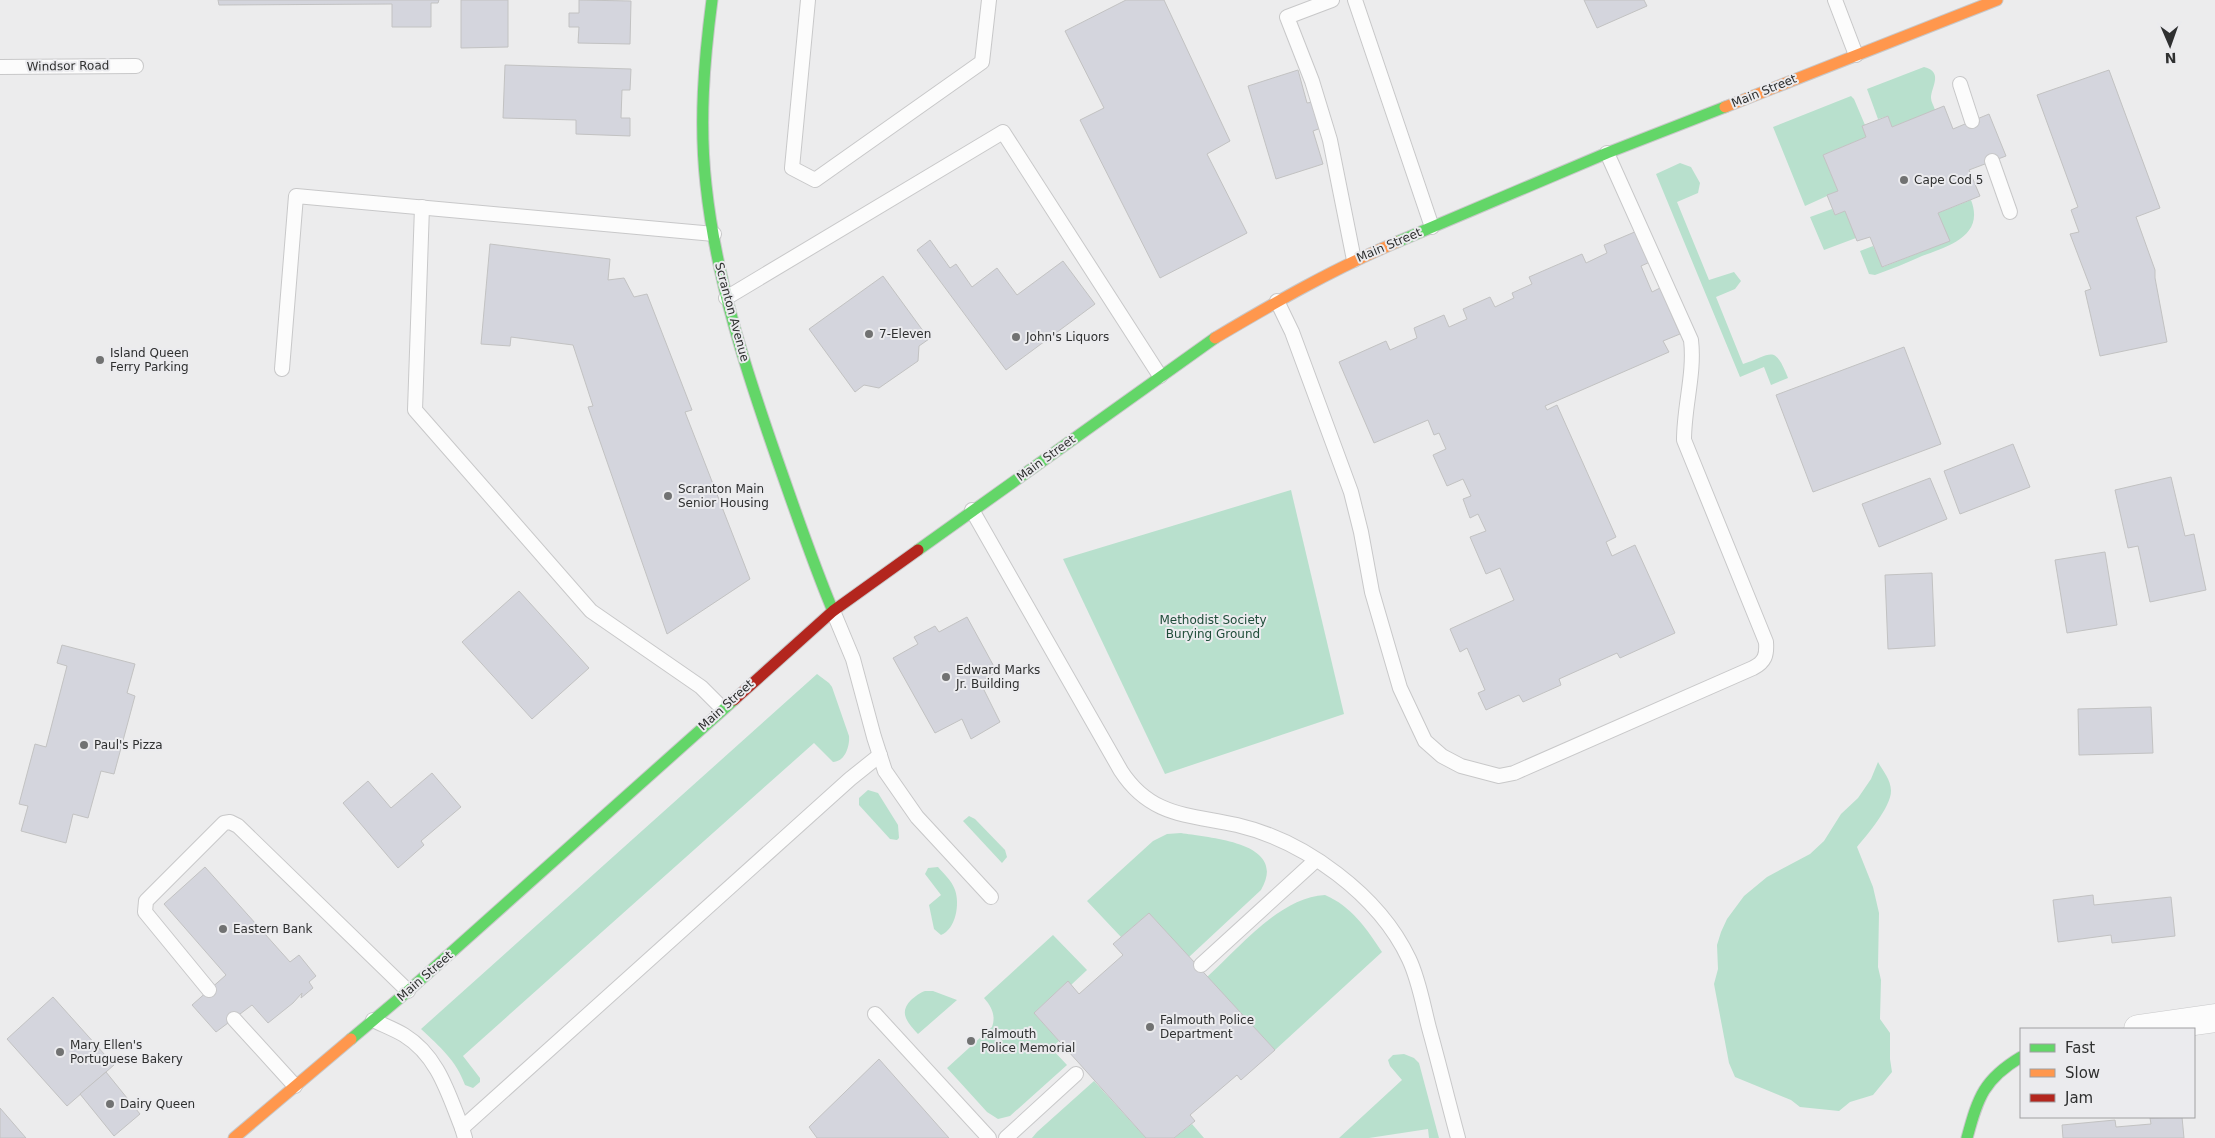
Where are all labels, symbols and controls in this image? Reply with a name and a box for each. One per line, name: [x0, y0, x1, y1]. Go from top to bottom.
north arrow: [2145, 20, 2195, 70]
text: N: [2164, 50, 2177, 66]
street label: Windsor Road: [27, 58, 109, 74]
street label: Main Street: [1729, 71, 1799, 110]
place label: Cape Cod 5: [1914, 173, 1983, 187]
marker: Cape Cod 5: [1898, 174, 1910, 186]
street label: Main Street: [1355, 225, 1424, 265]
street label: Scranton Avenue: [712, 261, 752, 363]
place label: 7-Eleven: [879, 327, 931, 341]
marker: 7-Eleven: [863, 328, 875, 340]
place label: John's Liquors: [1025, 330, 1109, 344]
marker: John's Liquors: [1010, 331, 1022, 343]
place label: Island Queen Ferry Parking: [110, 346, 189, 374]
marker: Island Queen Ferry Parking: [94, 354, 106, 366]
street label: Main Street: [1014, 432, 1078, 484]
place label: Scranton Main Senior Housing: [678, 482, 769, 510]
marker: Scranton Main Senior Housing: [662, 490, 674, 502]
park label: Methodist Society Burying Ground: [1159, 613, 1267, 641]
place label: Edward Marks Jr. Building: [955, 663, 1040, 691]
marker: Edward Marks Jr. Building: [940, 671, 952, 683]
street label: Main Street: [696, 677, 757, 733]
place label: Paul's Pizza: [94, 738, 163, 752]
marker: Paul's Pizza: [78, 739, 90, 751]
place label: Eastern Bank: [233, 922, 313, 936]
marker: Eastern Bank: [217, 923, 229, 935]
street label: Main Street: [394, 948, 456, 1004]
place label: Falmouth Police Department: [1160, 1013, 1254, 1041]
marker: Falmouth Police Department: [1144, 1021, 1156, 1033]
place label: Falmouth Police Memorial: [981, 1027, 1075, 1055]
legend: [2020, 1028, 2195, 1118]
marker: Falmouth Police Memorial: [965, 1035, 977, 1047]
place label: Mary Ellen's Portuguese Bakery: [70, 1038, 183, 1066]
text: Fast: [2065, 1039, 2095, 1057]
marker: Mary Ellen's Portuguese Bakery: [54, 1046, 66, 1058]
text: Slow: [2065, 1064, 2100, 1082]
text: Jam: [2064, 1089, 2093, 1107]
place label: Dairy Queen: [120, 1097, 195, 1111]
marker: Dairy Queen: [104, 1098, 116, 1110]

